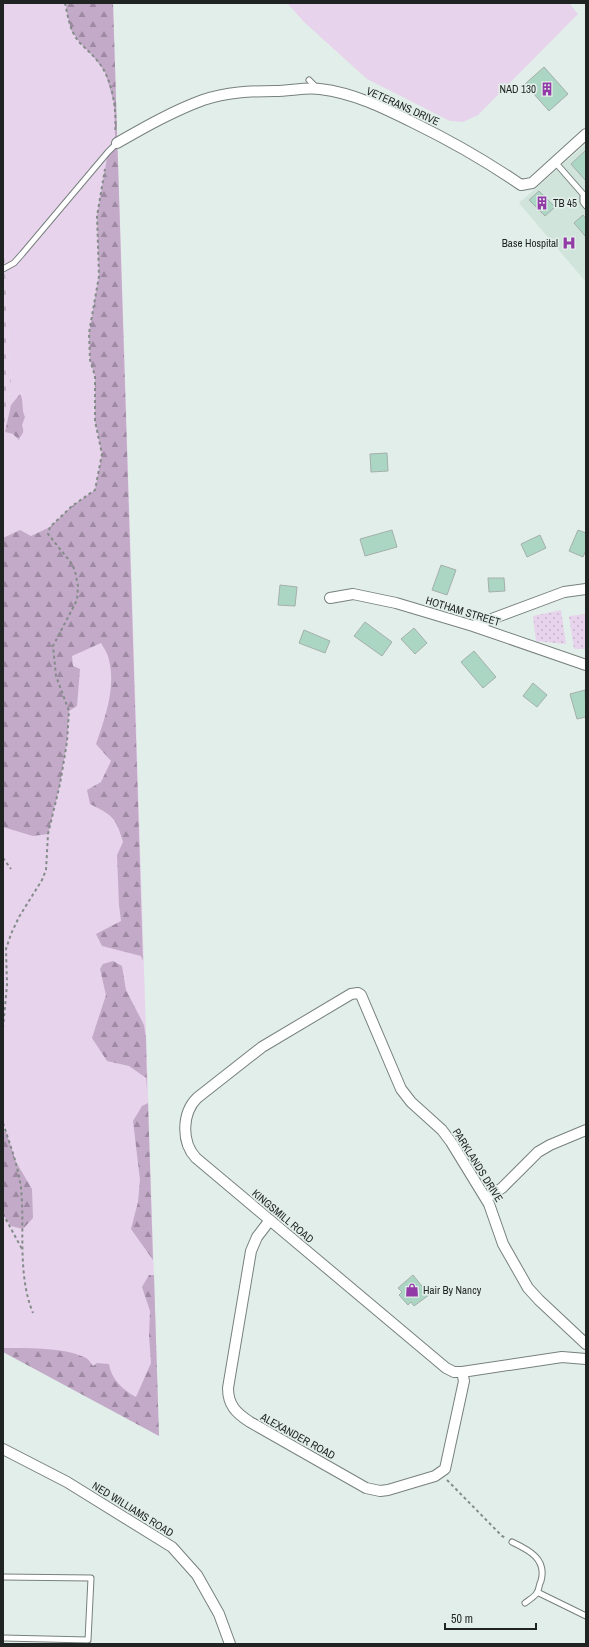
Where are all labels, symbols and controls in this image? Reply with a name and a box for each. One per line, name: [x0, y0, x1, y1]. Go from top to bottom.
building icon: NAD 130: [539, 81, 555, 97]
place label: NAD 130: [499, 82, 536, 96]
street label: VETERANS DRIVE: [364, 84, 442, 128]
building icon: TB 45: [534, 195, 550, 211]
place label: TB 45: [553, 196, 577, 210]
hospital icon: Base Hospital: [561, 235, 577, 251]
place label: Base Hospital: [502, 236, 558, 250]
street label: HOTHAM STREET: [424, 593, 502, 629]
street label: PARKLANDS DRIVE: [450, 1126, 506, 1204]
street label: KINGSMILL ROAD: [249, 1186, 317, 1246]
shop icon: Hair By Nancy: [404, 1282, 420, 1298]
place label: Hair By Nancy: [423, 1283, 482, 1297]
street label: ALEXANDER ROAD: [257, 1409, 338, 1462]
street label: NED WILLIAMS ROAD: [90, 1478, 176, 1540]
scale bar: [445, 1605, 536, 1631]
text: 50 m: [451, 1611, 473, 1627]

